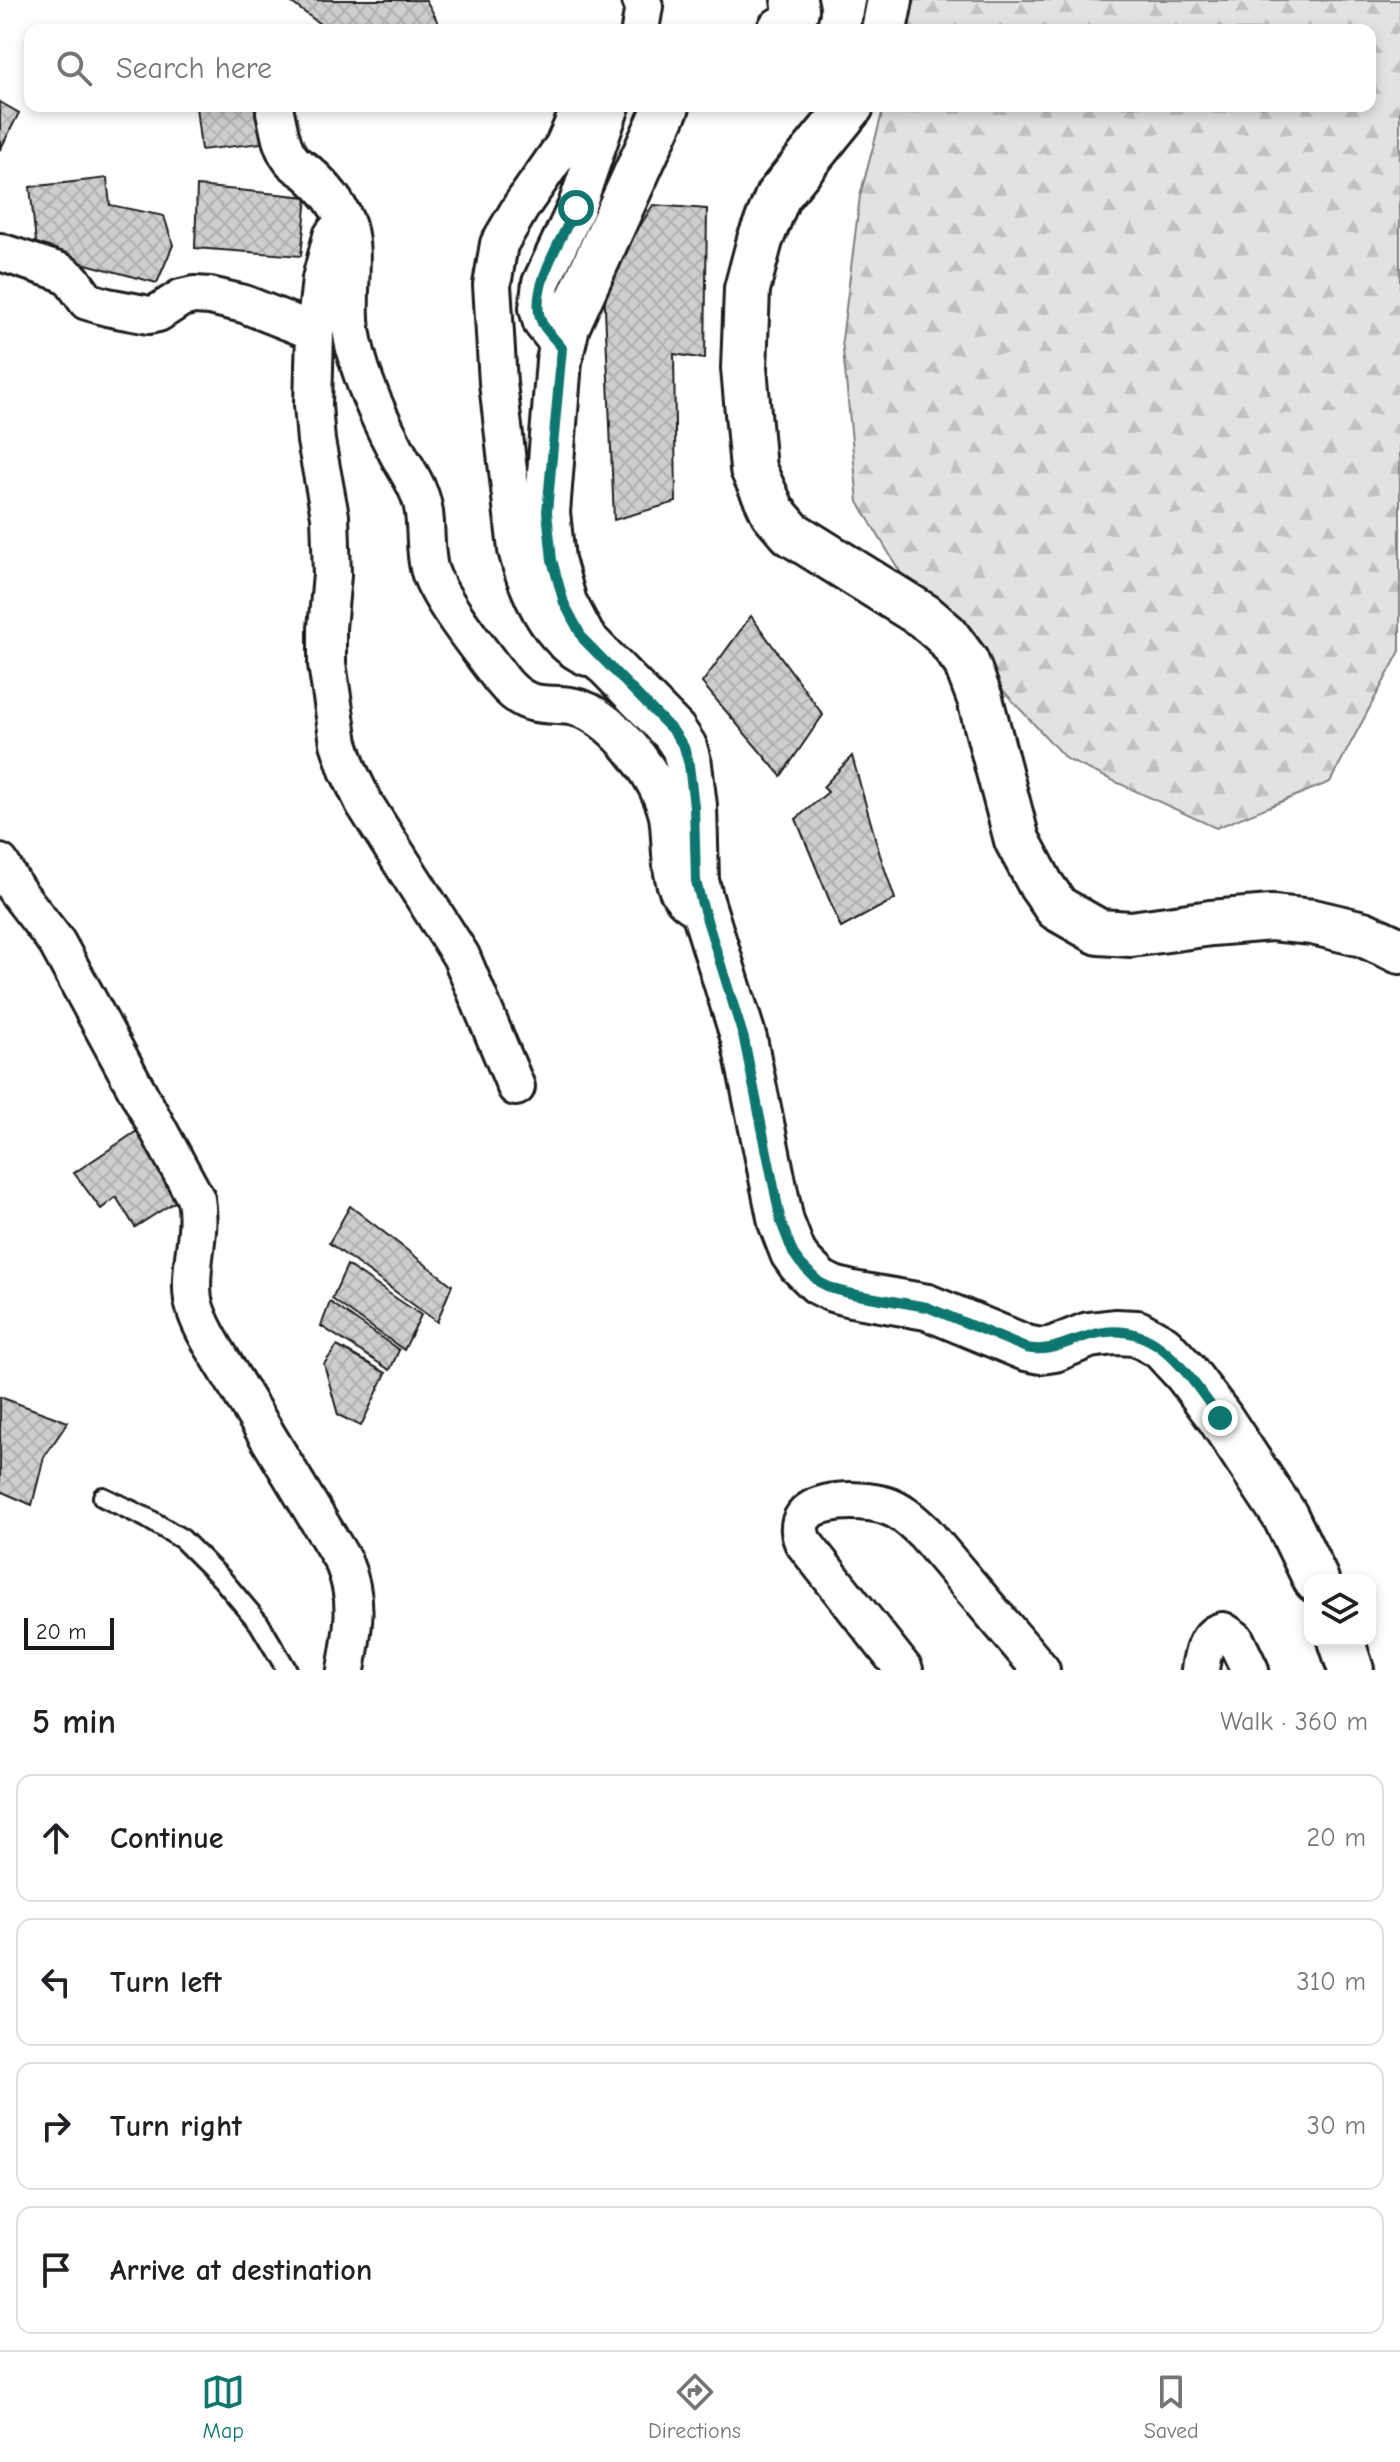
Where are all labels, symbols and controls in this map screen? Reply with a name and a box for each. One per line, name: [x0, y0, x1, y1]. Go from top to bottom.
search box: [24, 24, 1376, 112]
icon: search: [52, 46, 96, 90]
text: Search here: [116, 51, 272, 86]
route start: [558, 190, 594, 226]
route end: [1202, 1400, 1238, 1436]
map controls: [1304, 1574, 1376, 1646]
button: layers: [1304, 1574, 1376, 1646]
scale bar: [24, 1614, 114, 1650]
text: 20 m: [36, 1619, 86, 1645]
text: 5 min: [32, 1702, 116, 1742]
text: Walk · 360 m: [1220, 1707, 1368, 1737]
icon: ahead: [34, 1816, 78, 1860]
text: Continue: [110, 1821, 224, 1856]
text: 20 m: [1306, 1823, 1366, 1853]
icon: left: [34, 1960, 78, 2004]
text: Turn left: [110, 1965, 222, 2000]
text: 310 m: [1297, 1967, 1366, 1997]
icon: right: [34, 2104, 78, 2148]
text: Turn right: [110, 2109, 242, 2144]
text: 30 m: [1307, 2111, 1366, 2141]
icon: arrive: [34, 2248, 78, 2292]
text: Arrive at destination: [110, 2253, 372, 2288]
tab: Map: [201, 2370, 245, 2444]
tab: Directions: [648, 2370, 741, 2444]
tab: Saved: [1144, 2370, 1199, 2444]

